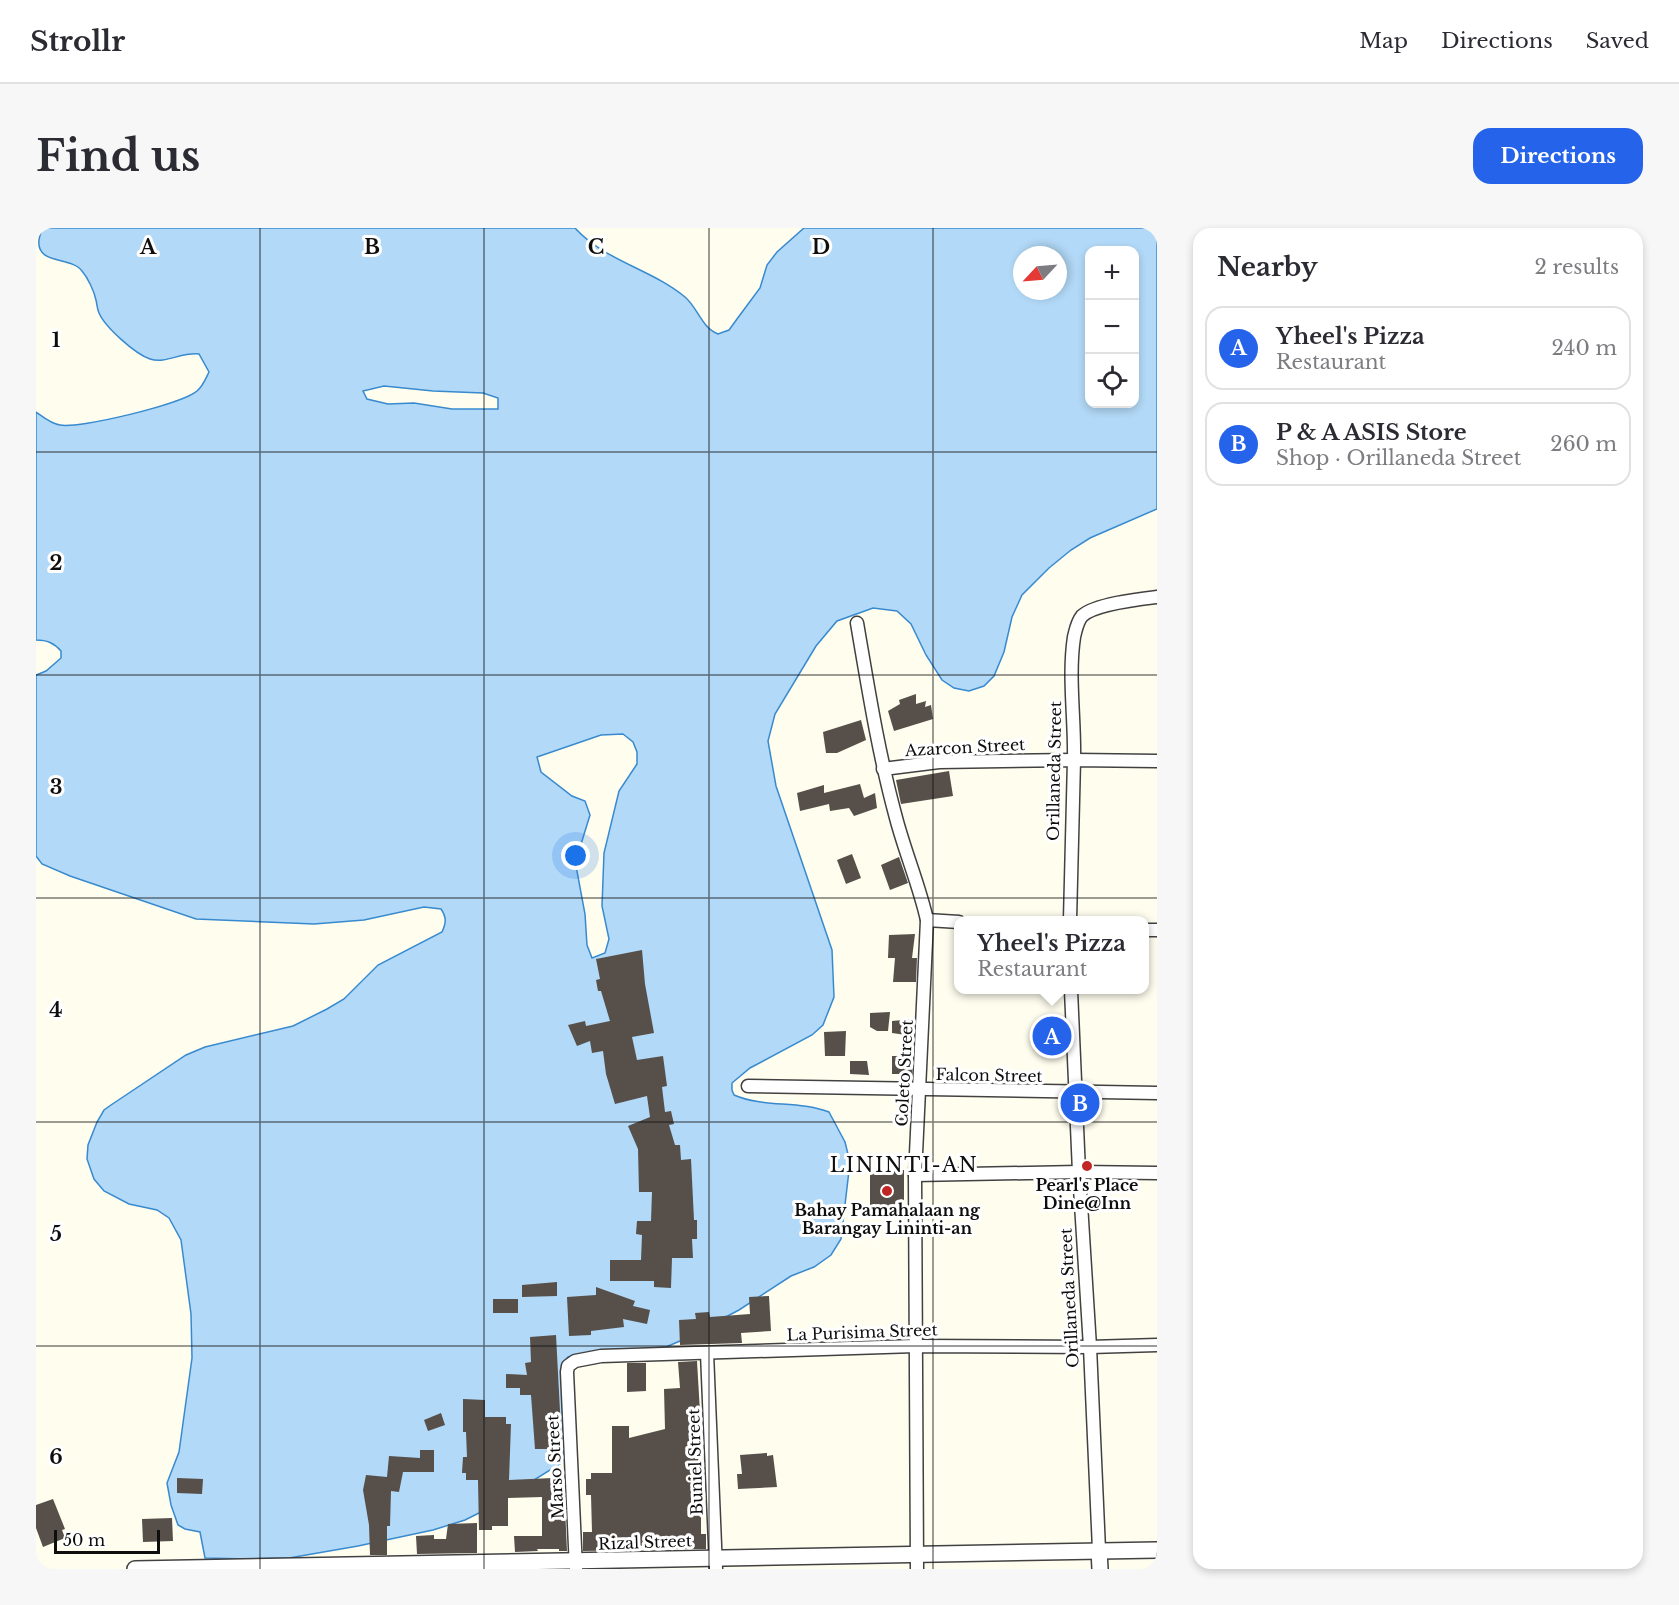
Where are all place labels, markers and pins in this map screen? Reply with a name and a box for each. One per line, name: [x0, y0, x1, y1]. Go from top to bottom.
pin: A: [1032, 1014, 1072, 1058]
pin: B: [1060, 1080, 1100, 1126]
marker: Pearl's Place Dine@Inn: [1080, 1159, 1094, 1173]
place label: Pearl's Place Dine@Inn: [1036, 1175, 1138, 1213]
marker: Bahay Pamahalaan ng Barangay Lininti-an: [880, 1184, 894, 1198]
place label: Bahay Pamahalaan ng Barangay Lininti-an: [794, 1200, 981, 1238]

